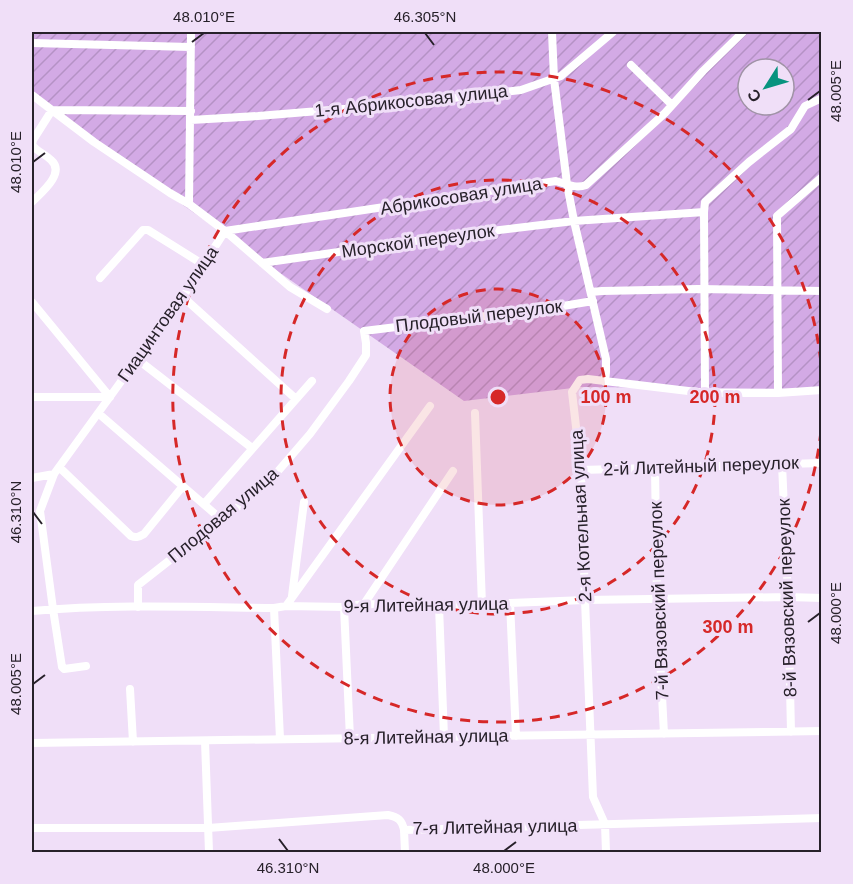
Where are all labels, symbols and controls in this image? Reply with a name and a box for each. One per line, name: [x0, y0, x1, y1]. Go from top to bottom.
text: 48.010°E: [173, 8, 235, 25]
text: 46.305°N: [394, 8, 456, 25]
north arrow: [736, 57, 796, 117]
text: 48.005°E: [827, 60, 844, 122]
street label: 1-я Абрикосовая улица: [313, 81, 510, 121]
text: С: [744, 86, 765, 105]
text: 48.010°E: [7, 131, 24, 193]
street label: Абрикосовая улица: [379, 173, 544, 219]
street label: Морской переулок: [340, 220, 496, 262]
street label: Гиацинтовая улица: [114, 242, 223, 386]
street label: Плодовый переулок: [394, 296, 564, 336]
centre of rings: [488, 387, 508, 407]
text: 100 m: [580, 387, 632, 407]
text: 200 m: [689, 387, 741, 407]
street label: 2-я Котельная улица: [566, 428, 595, 603]
street label: 2-й Литейный переулок: [603, 453, 799, 479]
street label: Плодовая улица: [164, 463, 283, 567]
text: 46.310°N: [7, 481, 24, 543]
street label: 8-й Вязовский переулок: [774, 498, 800, 698]
street label: 7-й Вязовский переулок: [646, 501, 672, 701]
text: 48.000°E: [827, 582, 844, 644]
street label: 9-я Литейная улица: [343, 594, 510, 616]
text: 300 m: [702, 617, 754, 637]
text: 48.005°E: [7, 653, 24, 715]
street label: 8-я Литейная улица: [343, 726, 510, 748]
street label: 7-я Литейная улица: [412, 816, 579, 838]
text: 46.310°N: [257, 859, 319, 876]
text: 48.000°E: [473, 859, 535, 876]

